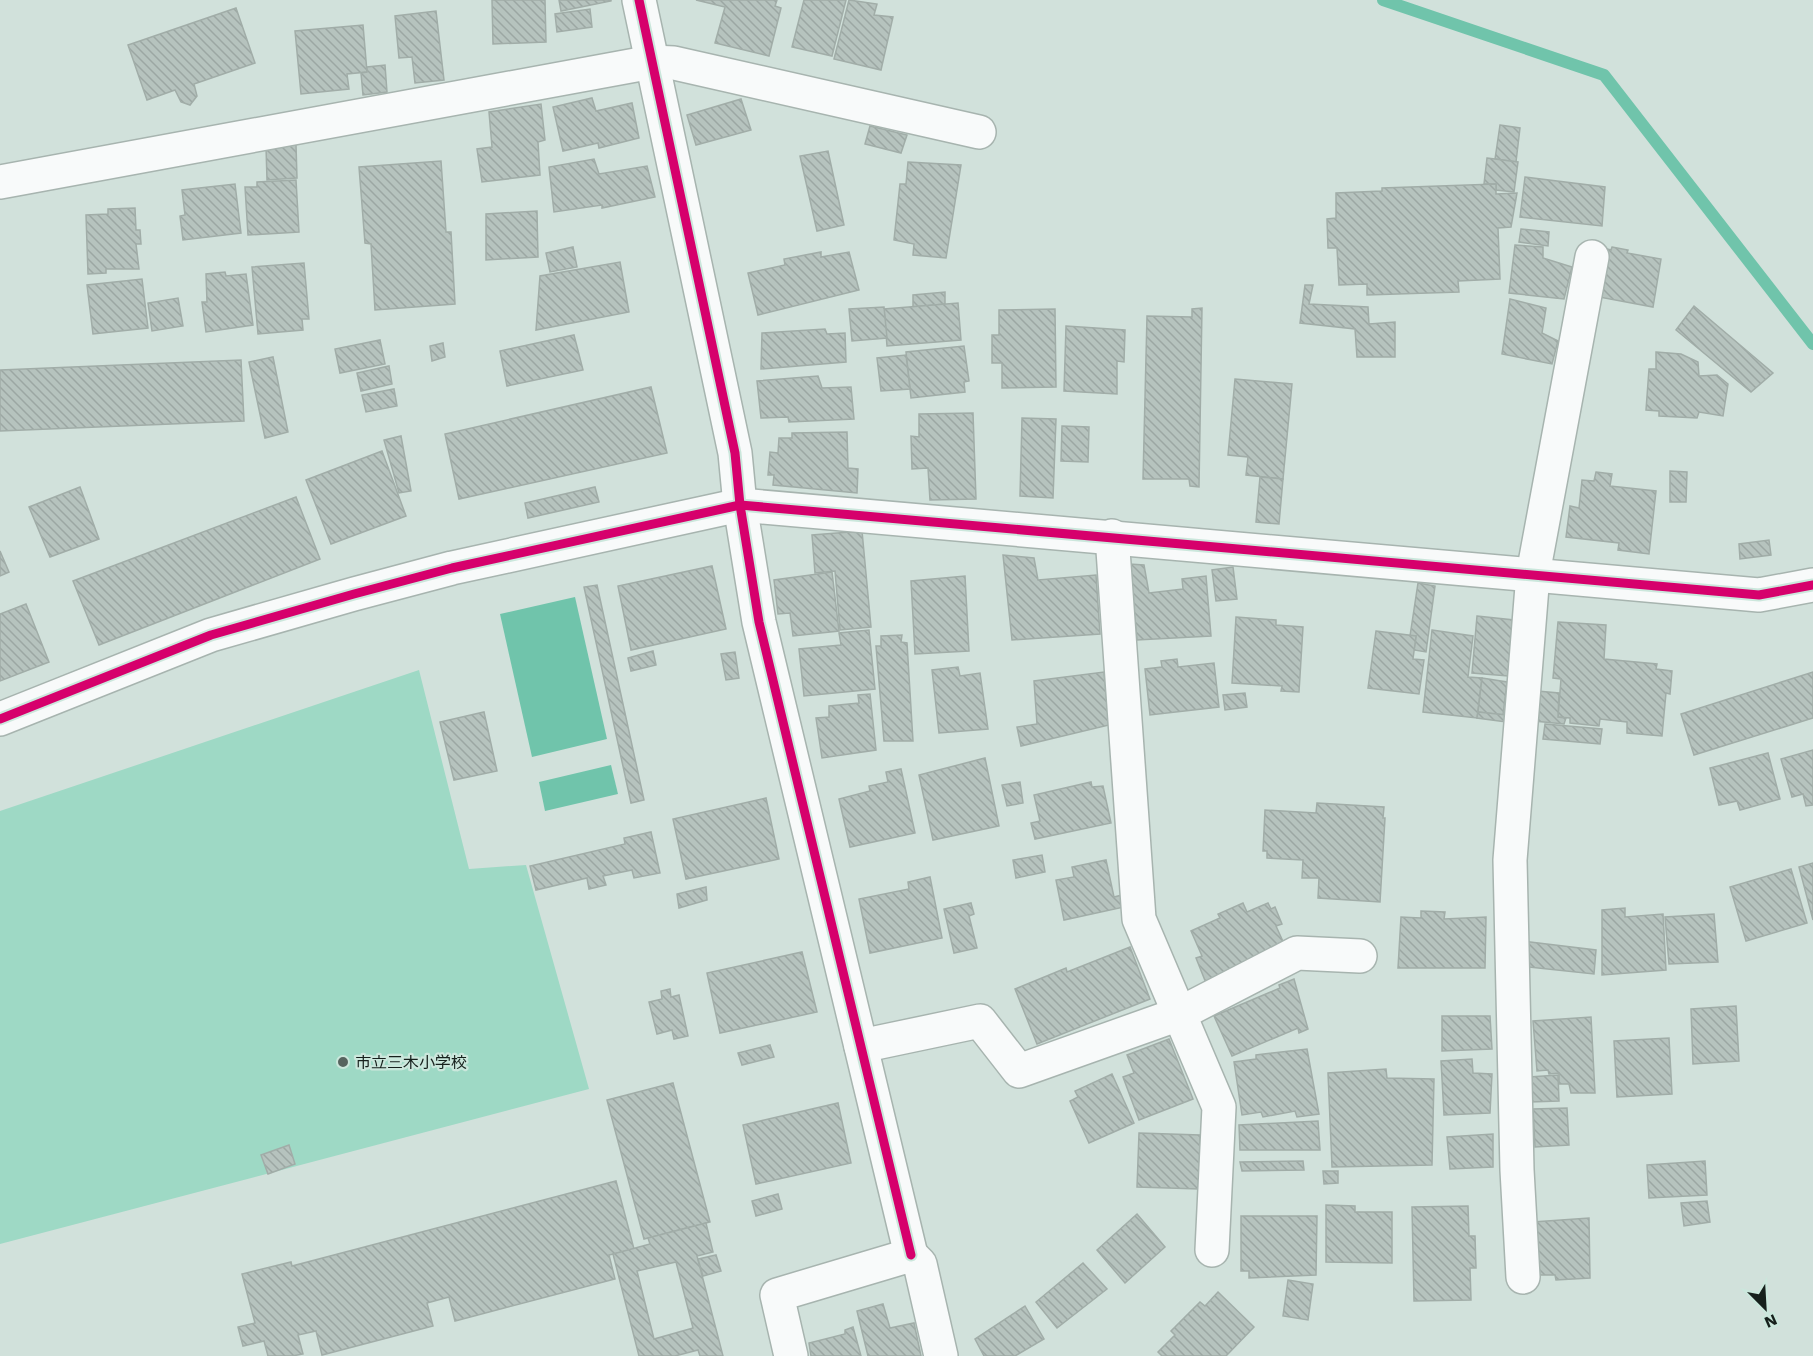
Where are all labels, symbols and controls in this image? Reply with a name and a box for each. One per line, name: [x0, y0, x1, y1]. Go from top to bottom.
place label: 市立三木小学校: [355, 1053, 467, 1072]
marker: 市立三木小学校: [336, 1055, 350, 1069]
north arrow: [1735, 1278, 1795, 1338]
text: N: [1762, 1310, 1780, 1332]

